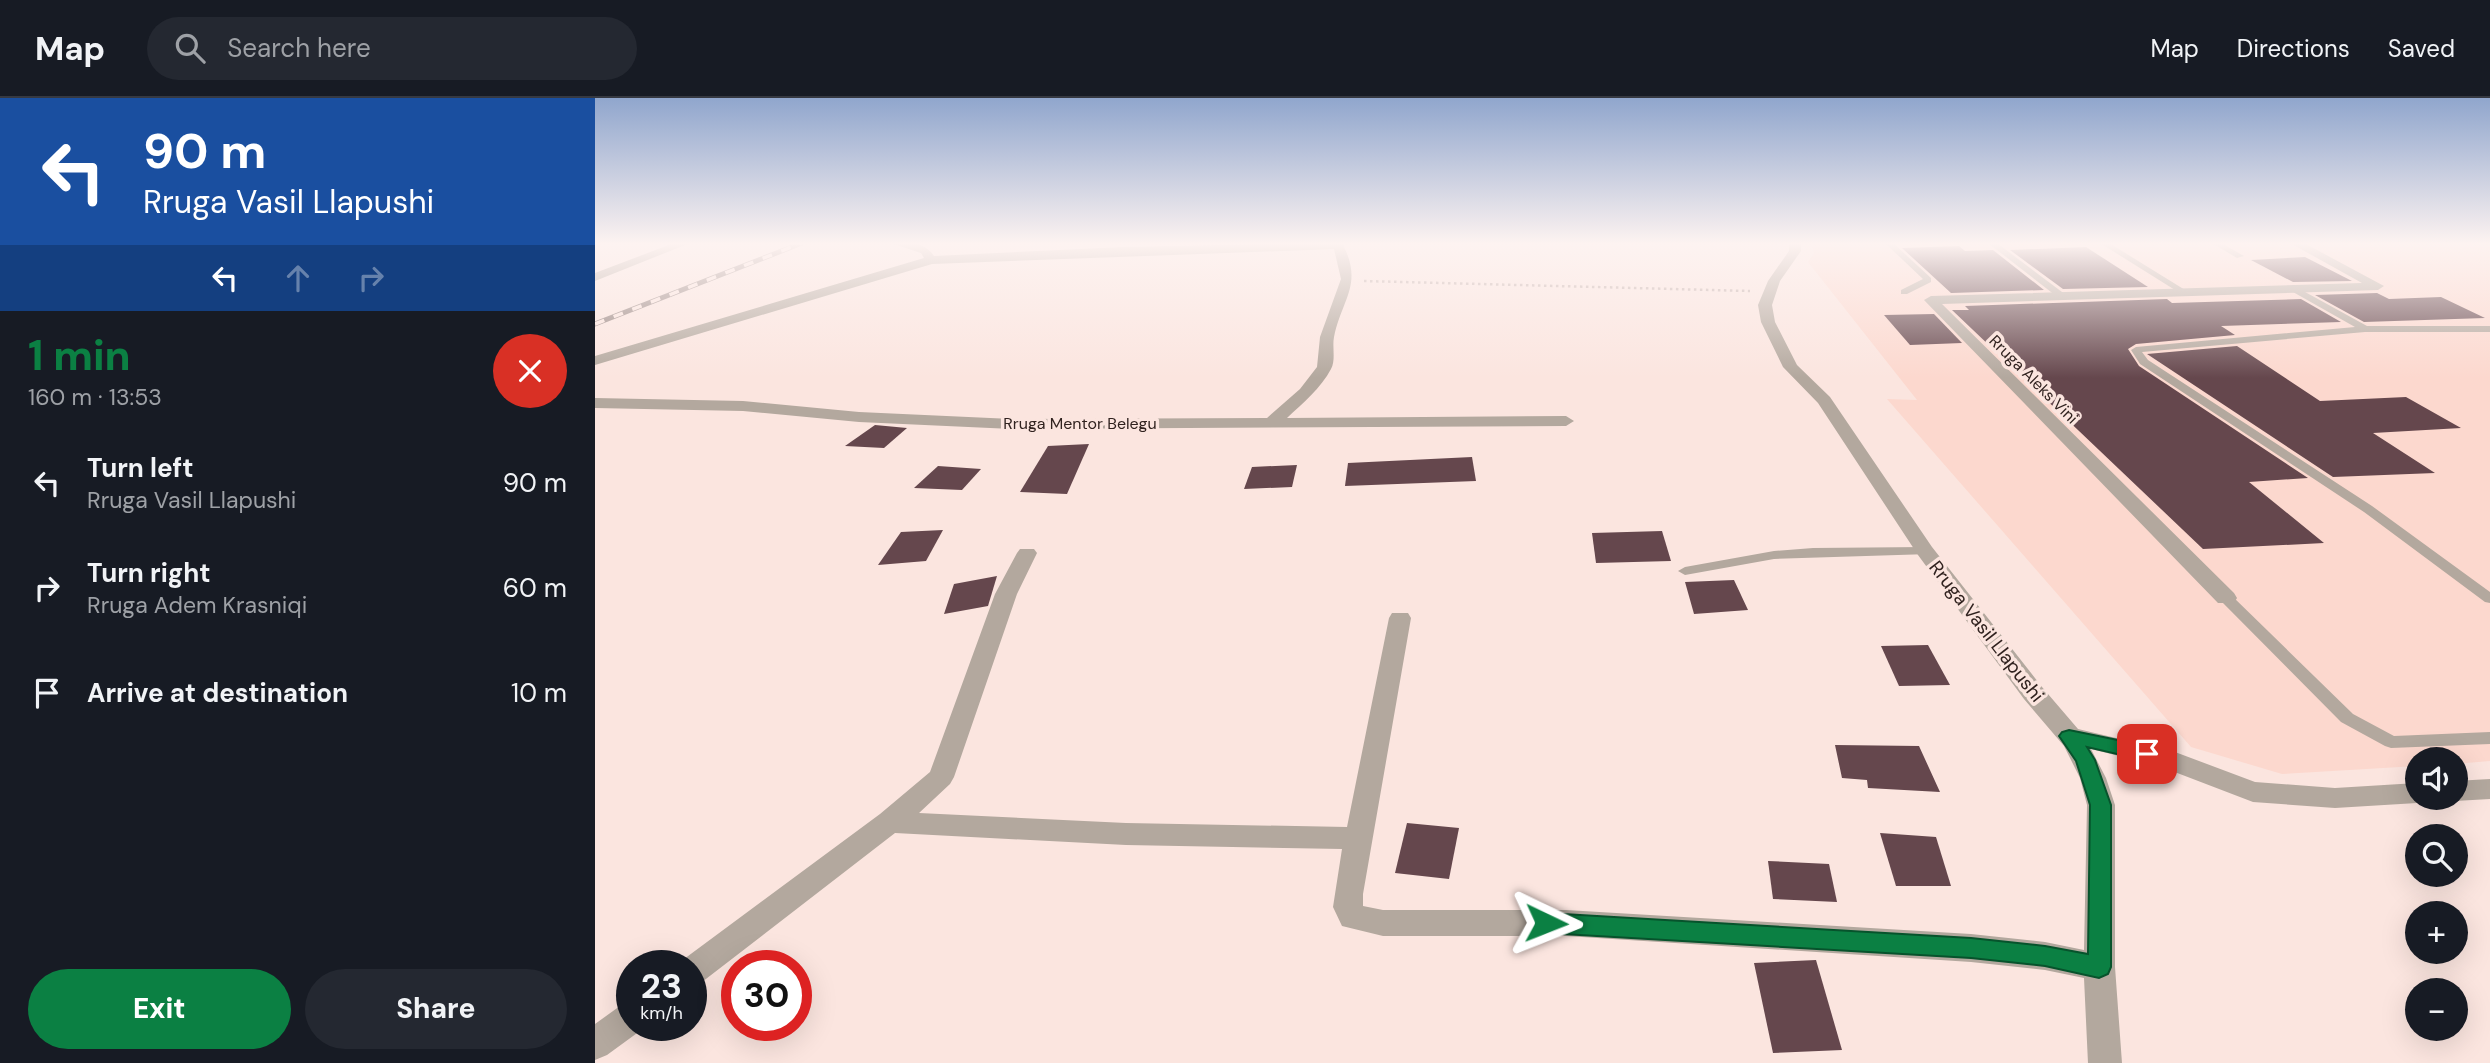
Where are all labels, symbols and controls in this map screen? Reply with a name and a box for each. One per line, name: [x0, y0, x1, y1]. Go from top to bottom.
search box: [147, 17, 637, 80]
text: Map: [35, 27, 105, 70]
icon: search: [171, 29, 209, 67]
text: Search here: [227, 31, 371, 65]
text: Map: [2151, 33, 2199, 64]
text: Directions: [2237, 33, 2350, 64]
text: Saved: [2388, 33, 2455, 64]
text: 90 m: [143, 119, 266, 183]
icon: left: [28, 126, 119, 217]
text: Rruga Vasil Llapushi: [143, 181, 434, 223]
icon: left: [206, 259, 244, 297]
icon: ahead: [279, 259, 317, 297]
icon: right: [352, 259, 390, 297]
text: 1 min: [28, 328, 131, 383]
street label: Rruga Aleks Vini: [1985, 330, 2083, 428]
button: close: [493, 334, 567, 408]
text: 160 m · 13:53: [28, 382, 162, 412]
street label: Rruga Mentor Belegu: [1003, 413, 1157, 434]
text: Turn left: [87, 451, 194, 485]
icon: left: [28, 464, 66, 502]
text: 90 m: [503, 466, 567, 500]
text: Rruga Vasil Llapushi: [87, 485, 296, 515]
street label: Rruga Vasil Llapushi: [1924, 555, 2050, 707]
text: Turn right: [87, 556, 211, 590]
icon: right: [28, 569, 66, 607]
text: 60 m: [503, 571, 567, 605]
text: Rruga Adem Krasniqi: [87, 590, 307, 620]
icon: arrive: [28, 674, 66, 712]
text: Arrive at destination: [87, 676, 348, 710]
text: 10 m: [511, 676, 567, 710]
pin: [2117, 724, 2177, 784]
icon: arrive: [2128, 735, 2166, 773]
map controls: [2405, 747, 2468, 1041]
button: sound: [2405, 747, 2468, 810]
button: search: [2405, 824, 2468, 887]
position arrow: [1509, 886, 1583, 960]
button: +: [2405, 901, 2468, 964]
speed limit sign: 30: [721, 950, 812, 1041]
text: 23: [641, 963, 682, 1009]
button: Exit: [28, 969, 291, 1049]
button: Share: [305, 969, 567, 1049]
button: −: [2405, 978, 2468, 1041]
text: km/h: [640, 1001, 683, 1025]

